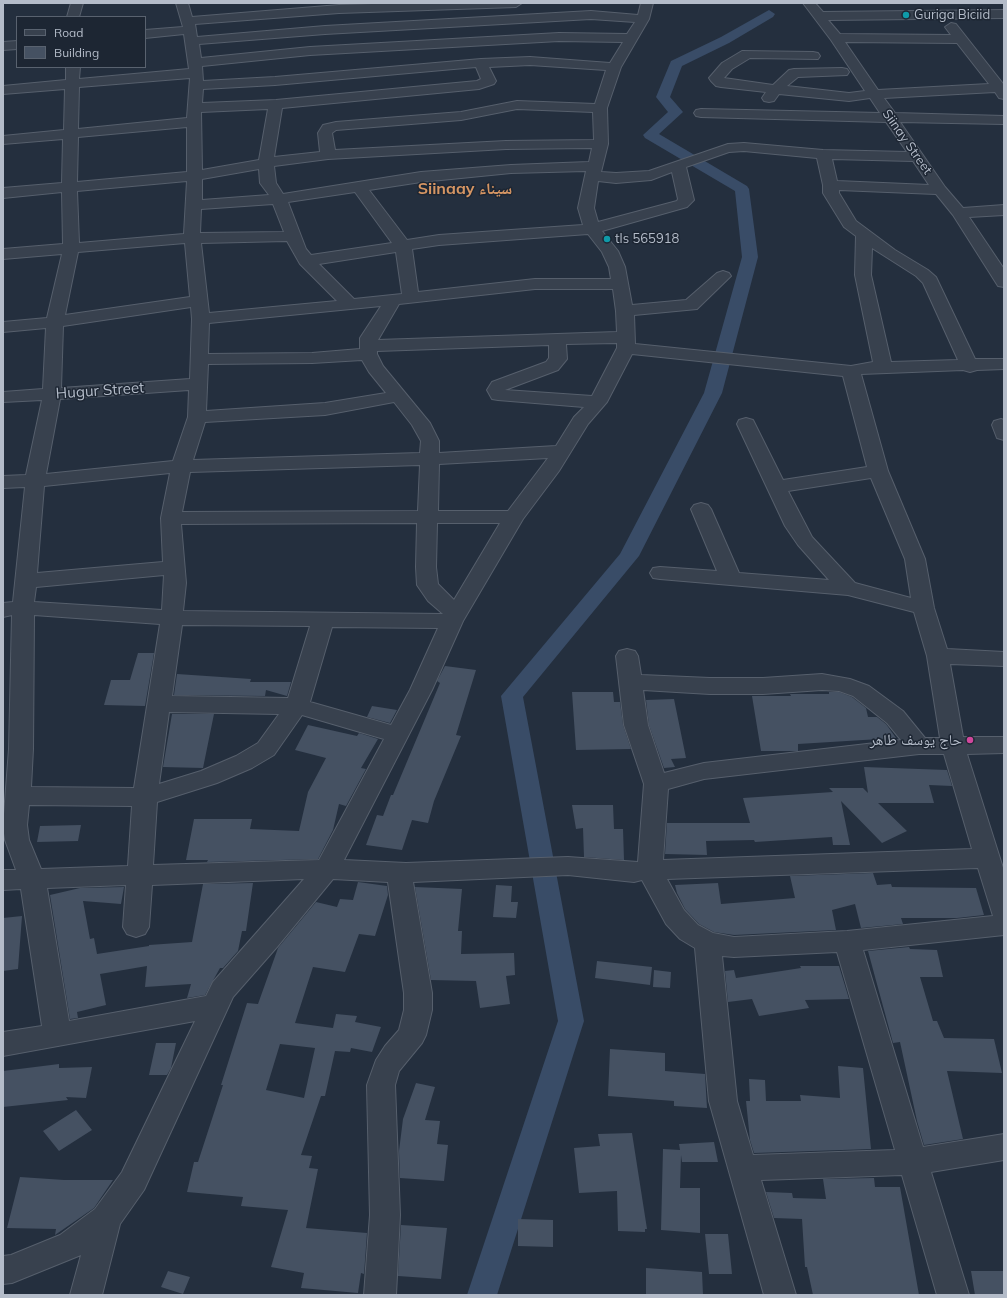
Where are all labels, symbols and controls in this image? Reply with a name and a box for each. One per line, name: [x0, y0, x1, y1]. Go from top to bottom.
place label: Guriga Biciid: [914, 7, 990, 23]
marker: Guriga Biciid: [901, 10, 911, 20]
legend: [16, 16, 146, 68]
text: Road: [54, 25, 83, 40]
text: Building: [54, 45, 99, 60]
street label: Siinay Street: [879, 106, 935, 178]
district label: Siinaay سيناء: [418, 179, 512, 199]
place label: tls 565918: [615, 231, 679, 247]
marker: tls 565918: [602, 234, 612, 244]
street label: Hugur Street: [55, 379, 145, 403]
place label: حاج يوسف طاهر: [870, 731, 962, 749]
marker: حاج يوسف طاهر: [965, 735, 975, 745]

